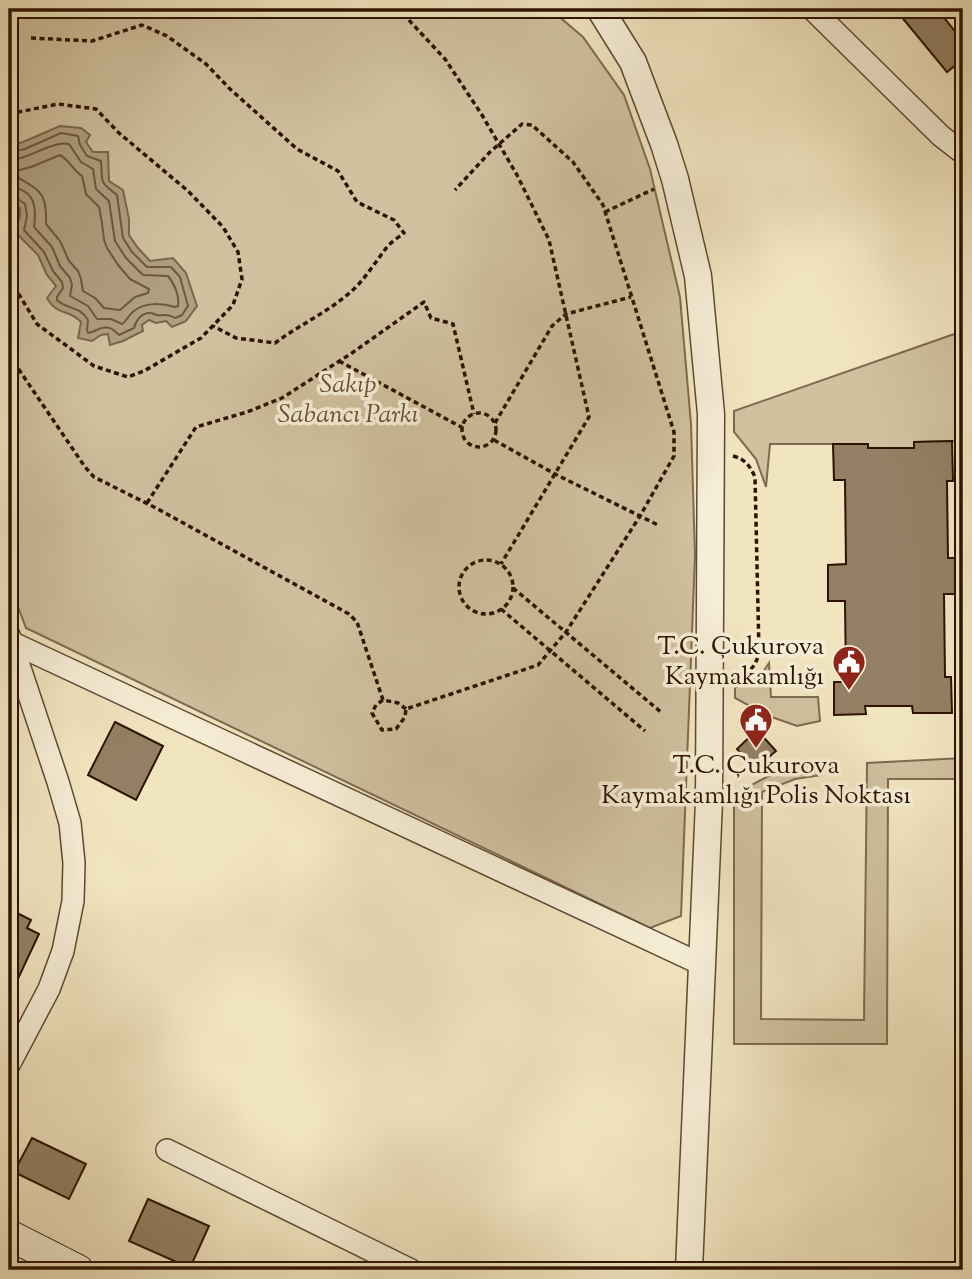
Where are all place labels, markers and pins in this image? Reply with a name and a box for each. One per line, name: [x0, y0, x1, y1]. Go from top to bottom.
place label: T.C. Çukurova Kaymakamlığı: [657, 629, 824, 696]
public building icon: T.C. Çukurova Kaymakamlığı: [830, 643, 868, 692]
public building icon: T.C. Çukurova Kaymakamlığı Polis Noktası: [737, 701, 775, 750]
place label: T.C. Çukurova Kaymakamlığı Polis Noktası: [601, 748, 911, 815]

